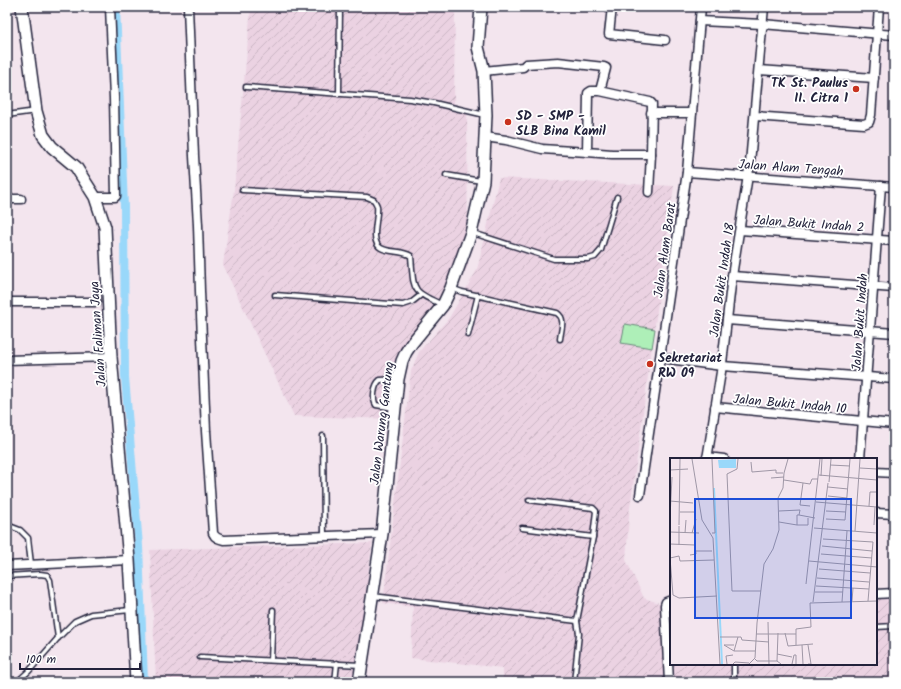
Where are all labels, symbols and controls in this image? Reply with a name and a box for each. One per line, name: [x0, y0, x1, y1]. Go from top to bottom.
place label: TK St. Paulus II. Citra 1: [771, 73, 848, 109]
marker: TK St. Paulus II. Citra 1: [851, 84, 861, 94]
place label: SD - SMP - SLB Bina Kamil: [516, 106, 606, 142]
marker: SD - SMP - SLB Bina Kamil: [503, 117, 513, 127]
street label: Jalan Alam Tengah: [738, 154, 844, 183]
street label: Jalan Alam Barat: [648, 200, 683, 299]
street label: Jalan Bukit Indah 2: [753, 210, 865, 239]
street label: Jalan Bukit Indah 18: [704, 222, 741, 339]
street label: Jalan Bukit Indah: [847, 272, 874, 372]
street label: Jalan Faliman Jaya: [84, 280, 113, 387]
place label: Sekretariat RW 09: [658, 348, 722, 384]
marker: Sekretariat RW 09: [645, 359, 655, 369]
street label: Jalan Warung Gantung: [365, 360, 400, 486]
street label: Jalan Bukit Indah 10: [732, 389, 848, 420]
inset map: [670, 458, 877, 665]
scale bar: [20, 645, 140, 671]
text: 100 m: [26, 650, 57, 669]

